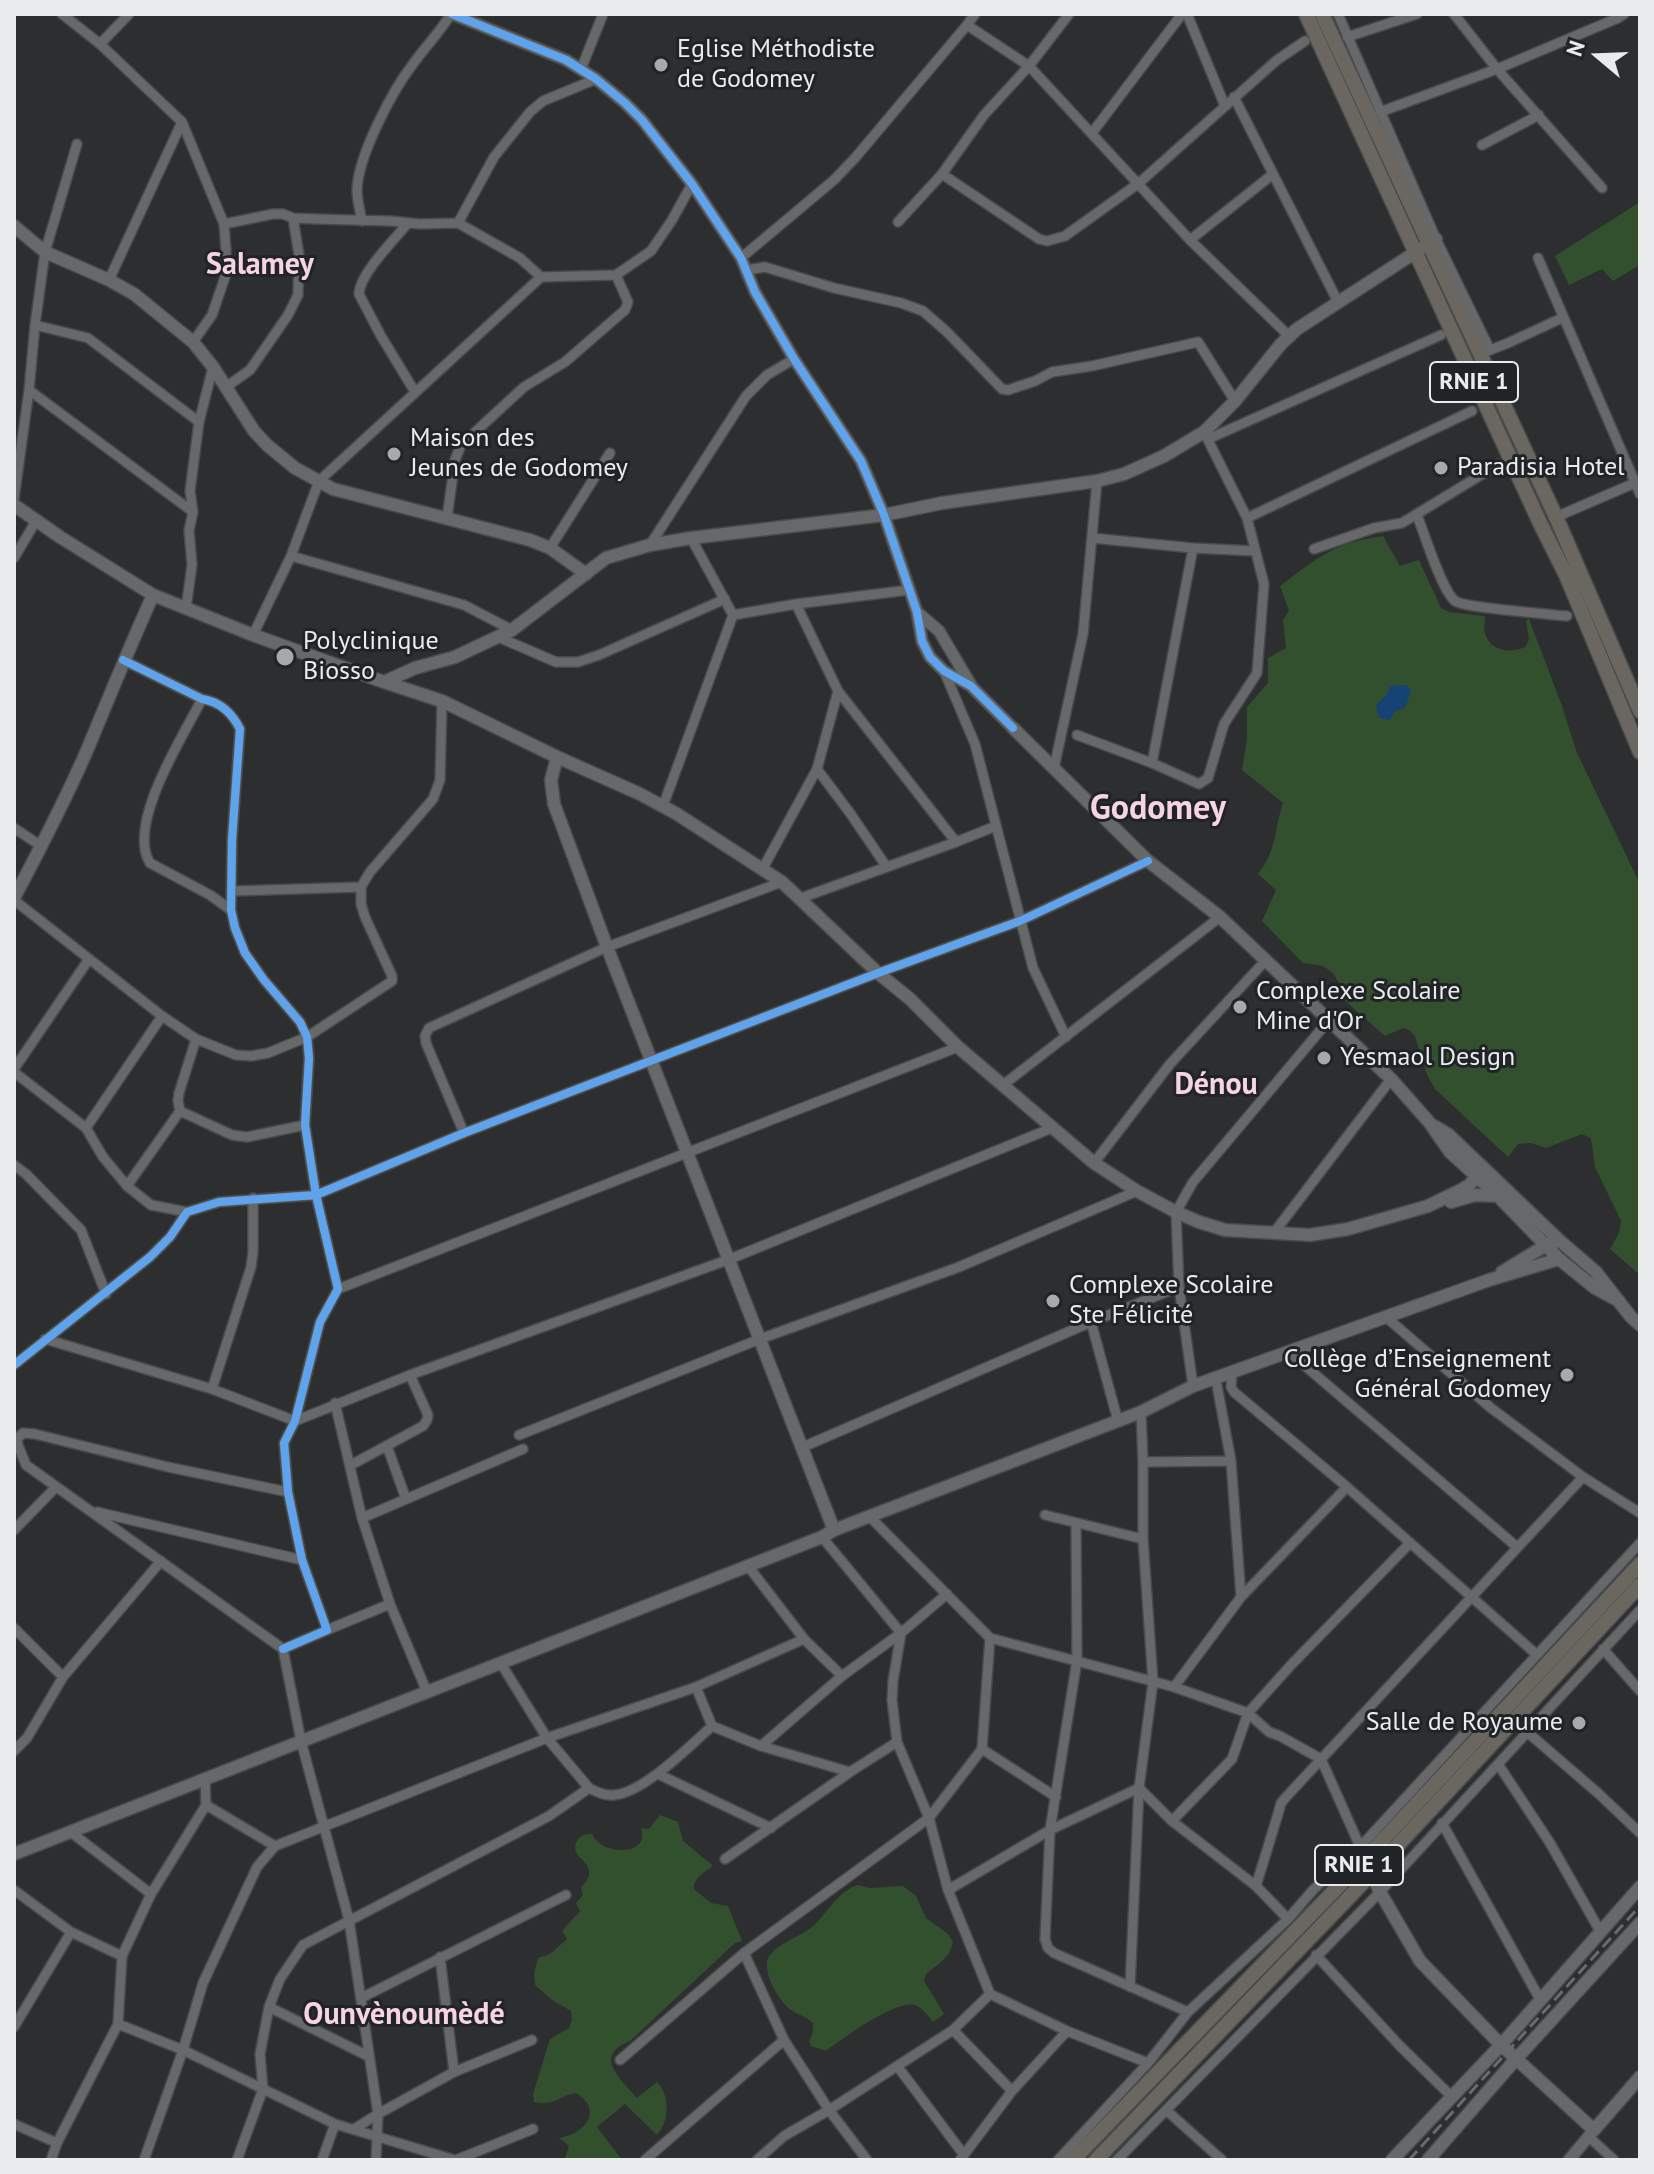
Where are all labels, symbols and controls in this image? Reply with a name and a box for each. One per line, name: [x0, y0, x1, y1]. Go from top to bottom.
north arrow: [1558, 16, 1638, 96]
place label: Eglise Méthodiste de Godomey: [677, 34, 875, 96]
text: N: [1560, 37, 1591, 60]
marker: Eglise Méthodiste de Godomey: [652, 56, 670, 74]
district label: Salamey: [206, 247, 314, 283]
road number: RNIE 1: [1430, 362, 1518, 402]
place label: Maison des Jeunes de Godomey: [410, 423, 628, 484]
marker: Maison des Jeunes de Godomey: [385, 445, 403, 463]
place label: Paradisia Hotel: [1457, 452, 1625, 484]
marker: Paradisia Hotel: [1432, 459, 1450, 477]
place label: Polyclinique Biosso: [303, 626, 439, 688]
marker: Polyclinique Biosso: [274, 646, 296, 668]
district label: Godomey: [1090, 789, 1226, 829]
place label: Complexe Scolaire Mine d'Or: [1256, 976, 1461, 1038]
marker: Complexe Scolaire Mine d'Or: [1231, 998, 1249, 1016]
place label: Yesmaol Design: [1340, 1042, 1515, 1074]
marker: Yesmaol Design: [1315, 1049, 1333, 1067]
district label: Dénou: [1174, 1067, 1258, 1103]
place label: Complexe Scolaire Ste Félicité: [1069, 1270, 1274, 1332]
marker: Complexe Scolaire Ste Félicité: [1044, 1292, 1062, 1310]
place label: Collège d’Enseignement Général Godomey: [1284, 1344, 1551, 1406]
marker: Collège d’Enseignement Général Godomey: [1558, 1366, 1576, 1384]
place label: Salle de Royaume: [1366, 1707, 1563, 1739]
marker: Salle de Royaume: [1570, 1714, 1588, 1732]
road number: RNIE 1: [1315, 1845, 1403, 1885]
district label: Ounvènoumèdé: [303, 1997, 505, 2033]

